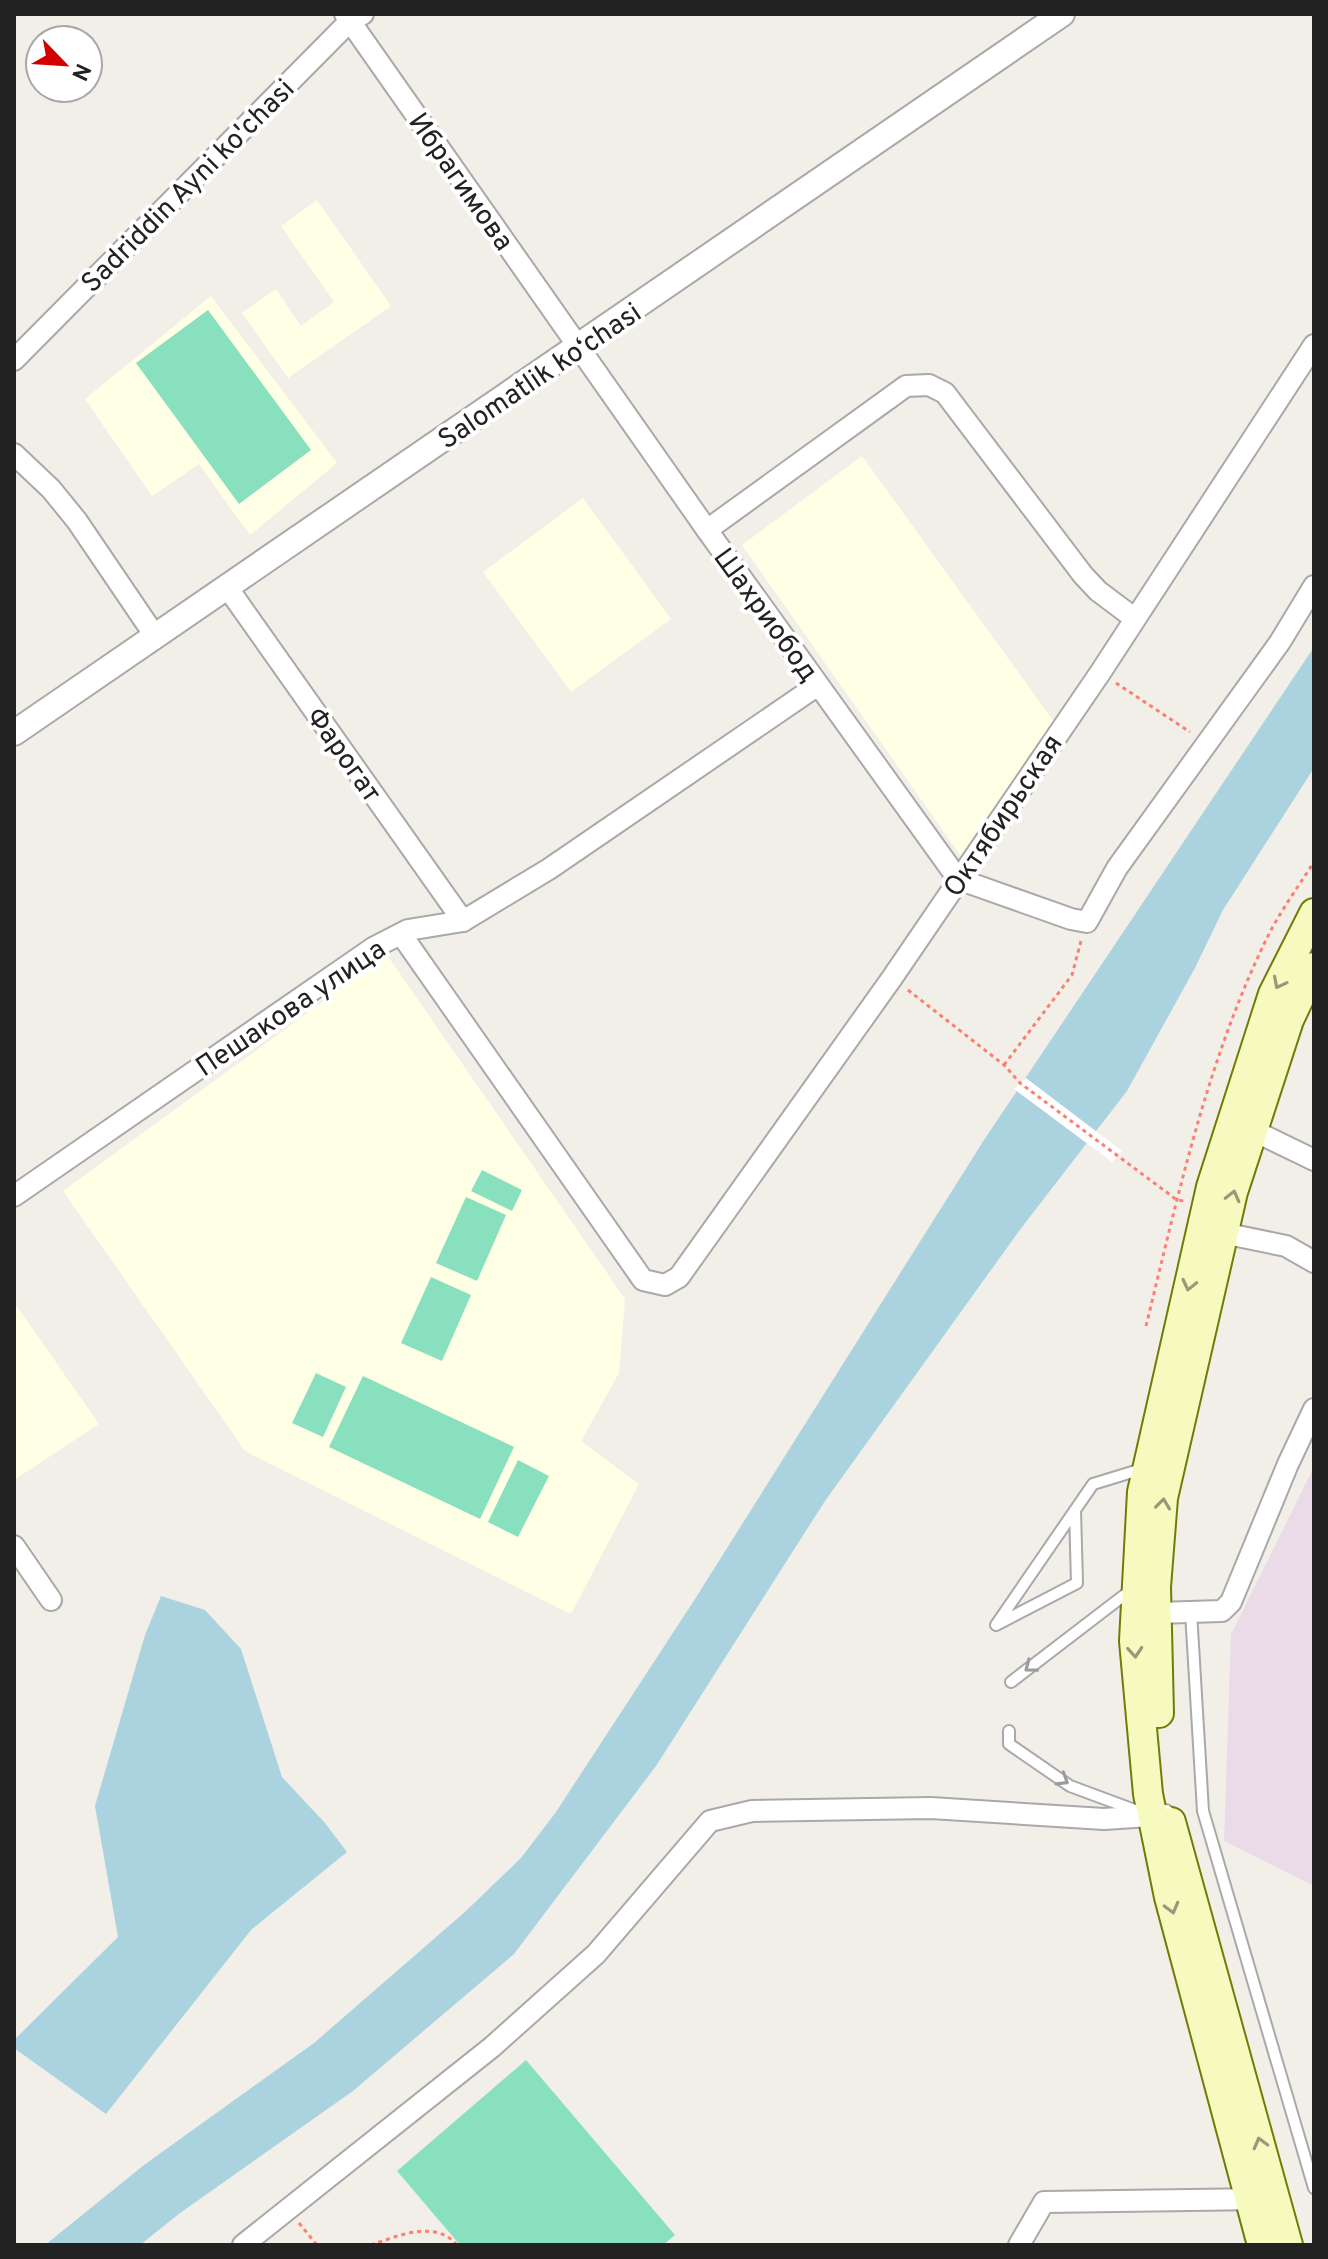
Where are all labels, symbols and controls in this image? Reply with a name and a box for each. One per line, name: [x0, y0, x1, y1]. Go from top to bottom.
north arrow: [24, 24, 104, 104]
text: N: [64, 59, 95, 84]
street label: Sadriddin Ayni ko'chasi: [75, 73, 304, 302]
street label: Ибрагимова: [399, 107, 520, 259]
street label: Salomatlik ko‘chasi: [432, 296, 649, 459]
street label: Шахриобод: [704, 542, 825, 690]
street label: Фарогат: [297, 701, 388, 810]
street label: Октябирьская: [937, 728, 1072, 905]
street label: Пешакова улица: [190, 933, 394, 1086]
one-way arrow: [1273, 974, 1288, 989]
one-way arrow: [1223, 1190, 1240, 1203]
one-way arrow: [1181, 1278, 1198, 1291]
one-way arrow: [1155, 1497, 1172, 1510]
one-way arrow: [1126, 1645, 1143, 1658]
one-way arrow: [1025, 1657, 1039, 1671]
one-way arrow: [1054, 1771, 1069, 1786]
one-way arrow: [1163, 1901, 1180, 1915]
one-way arrow: [1252, 2136, 1269, 2150]

